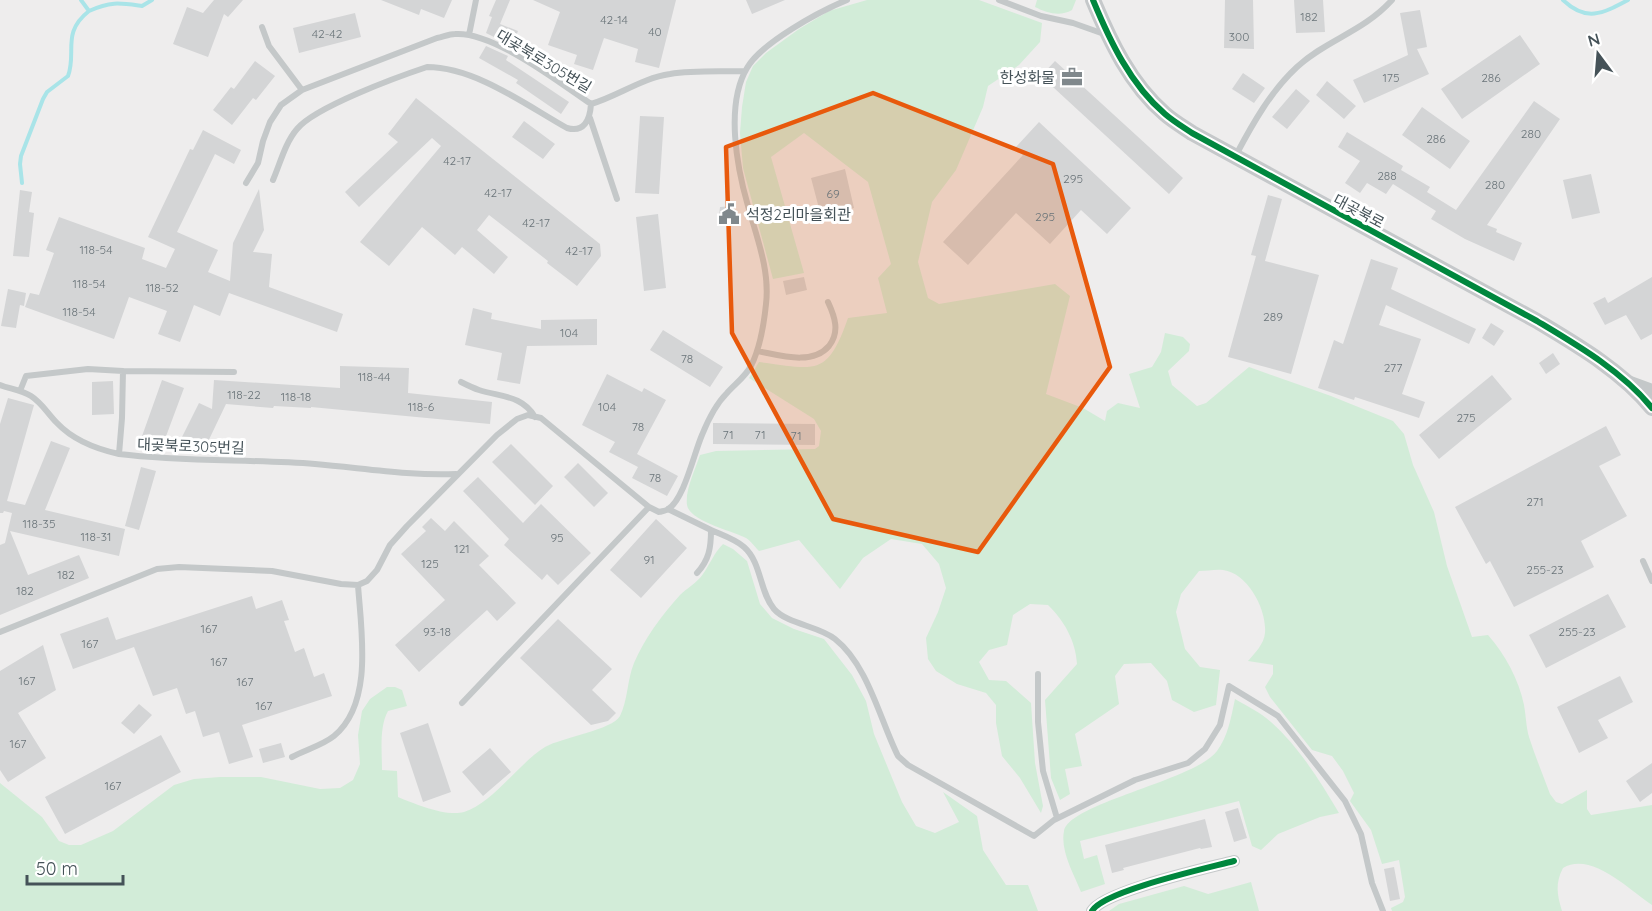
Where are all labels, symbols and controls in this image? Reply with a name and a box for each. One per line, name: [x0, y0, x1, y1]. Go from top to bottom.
house number: 182: [1300, 9, 1318, 24]
house number: 42-14: [600, 12, 628, 27]
house number: 40: [648, 24, 662, 39]
north arrow: [1568, 24, 1628, 84]
street label: 대곶북로305번길: [493, 25, 595, 97]
house number: 42-42: [312, 26, 343, 41]
text: N: [1585, 28, 1602, 51]
house number: 300: [1229, 29, 1249, 44]
office icon: 한성화물: [1060, 65, 1084, 89]
place label: 한성화물: [1000, 68, 1055, 87]
house number: 175: [1382, 70, 1400, 85]
house number: 286: [1481, 70, 1501, 85]
house number: 280: [1521, 126, 1541, 141]
house number: 286: [1426, 131, 1446, 146]
house number: 42-17: [443, 153, 471, 168]
house number: 288: [1377, 168, 1397, 183]
house number: 295: [1063, 171, 1083, 186]
house number: 280: [1485, 177, 1505, 192]
house number: 42-17: [484, 185, 512, 200]
house number: 69: [826, 186, 840, 201]
street label: 대곶북로: [1330, 190, 1388, 232]
public building icon: 석정2리마을회관: [717, 202, 741, 226]
place label: 석정2리마을회관: [746, 205, 851, 224]
house number: 295: [1035, 209, 1055, 224]
house number: 42-17: [522, 215, 550, 230]
house number: 118-54: [80, 242, 112, 257]
house number: 42-17: [565, 243, 593, 258]
house number: 118-54: [73, 276, 105, 291]
house number: 118-52: [145, 280, 179, 295]
house number: 118-54: [63, 304, 95, 319]
house number: 289: [1263, 309, 1283, 324]
house number: 104: [560, 325, 578, 340]
house number: 78: [681, 351, 693, 366]
house number: 277: [1384, 360, 1402, 375]
house number: 118-44: [358, 369, 390, 384]
house number: 118-22: [227, 387, 261, 402]
house number: 118-18: [281, 389, 311, 404]
house number: 118-6: [408, 399, 435, 414]
house number: 104: [598, 399, 616, 414]
house number: 275: [1456, 410, 1476, 425]
house number: 78: [632, 419, 644, 434]
house number: 71: [722, 427, 734, 442]
house number: 71: [754, 427, 766, 442]
house number: 71: [790, 428, 802, 443]
street label: 대곶북로305번길: [137, 435, 245, 457]
house number: 78: [649, 470, 661, 485]
house number: 271: [1526, 494, 1544, 509]
house number: 118-35: [23, 516, 55, 531]
house number: 118-31: [81, 529, 111, 544]
house number: 95: [550, 530, 564, 545]
house number: 121: [454, 541, 470, 556]
house number: 91: [643, 552, 655, 567]
house number: 125: [421, 556, 439, 571]
house number: 255-23: [1526, 562, 1564, 577]
house number: 182: [57, 567, 75, 582]
house number: 182: [16, 583, 34, 598]
house number: 167: [200, 621, 218, 636]
house number: 93-18: [423, 624, 451, 639]
house number: 255-23: [1558, 624, 1596, 639]
house number: 167: [81, 636, 99, 651]
house number: 167: [210, 654, 228, 669]
house number: 167: [18, 673, 36, 688]
house number: 167: [236, 674, 254, 689]
house number: 167: [255, 698, 273, 713]
house number: 167: [9, 736, 27, 751]
house number: 167: [104, 778, 122, 793]
scale bar: [27, 848, 123, 886]
text: 50 m: [36, 857, 78, 880]

